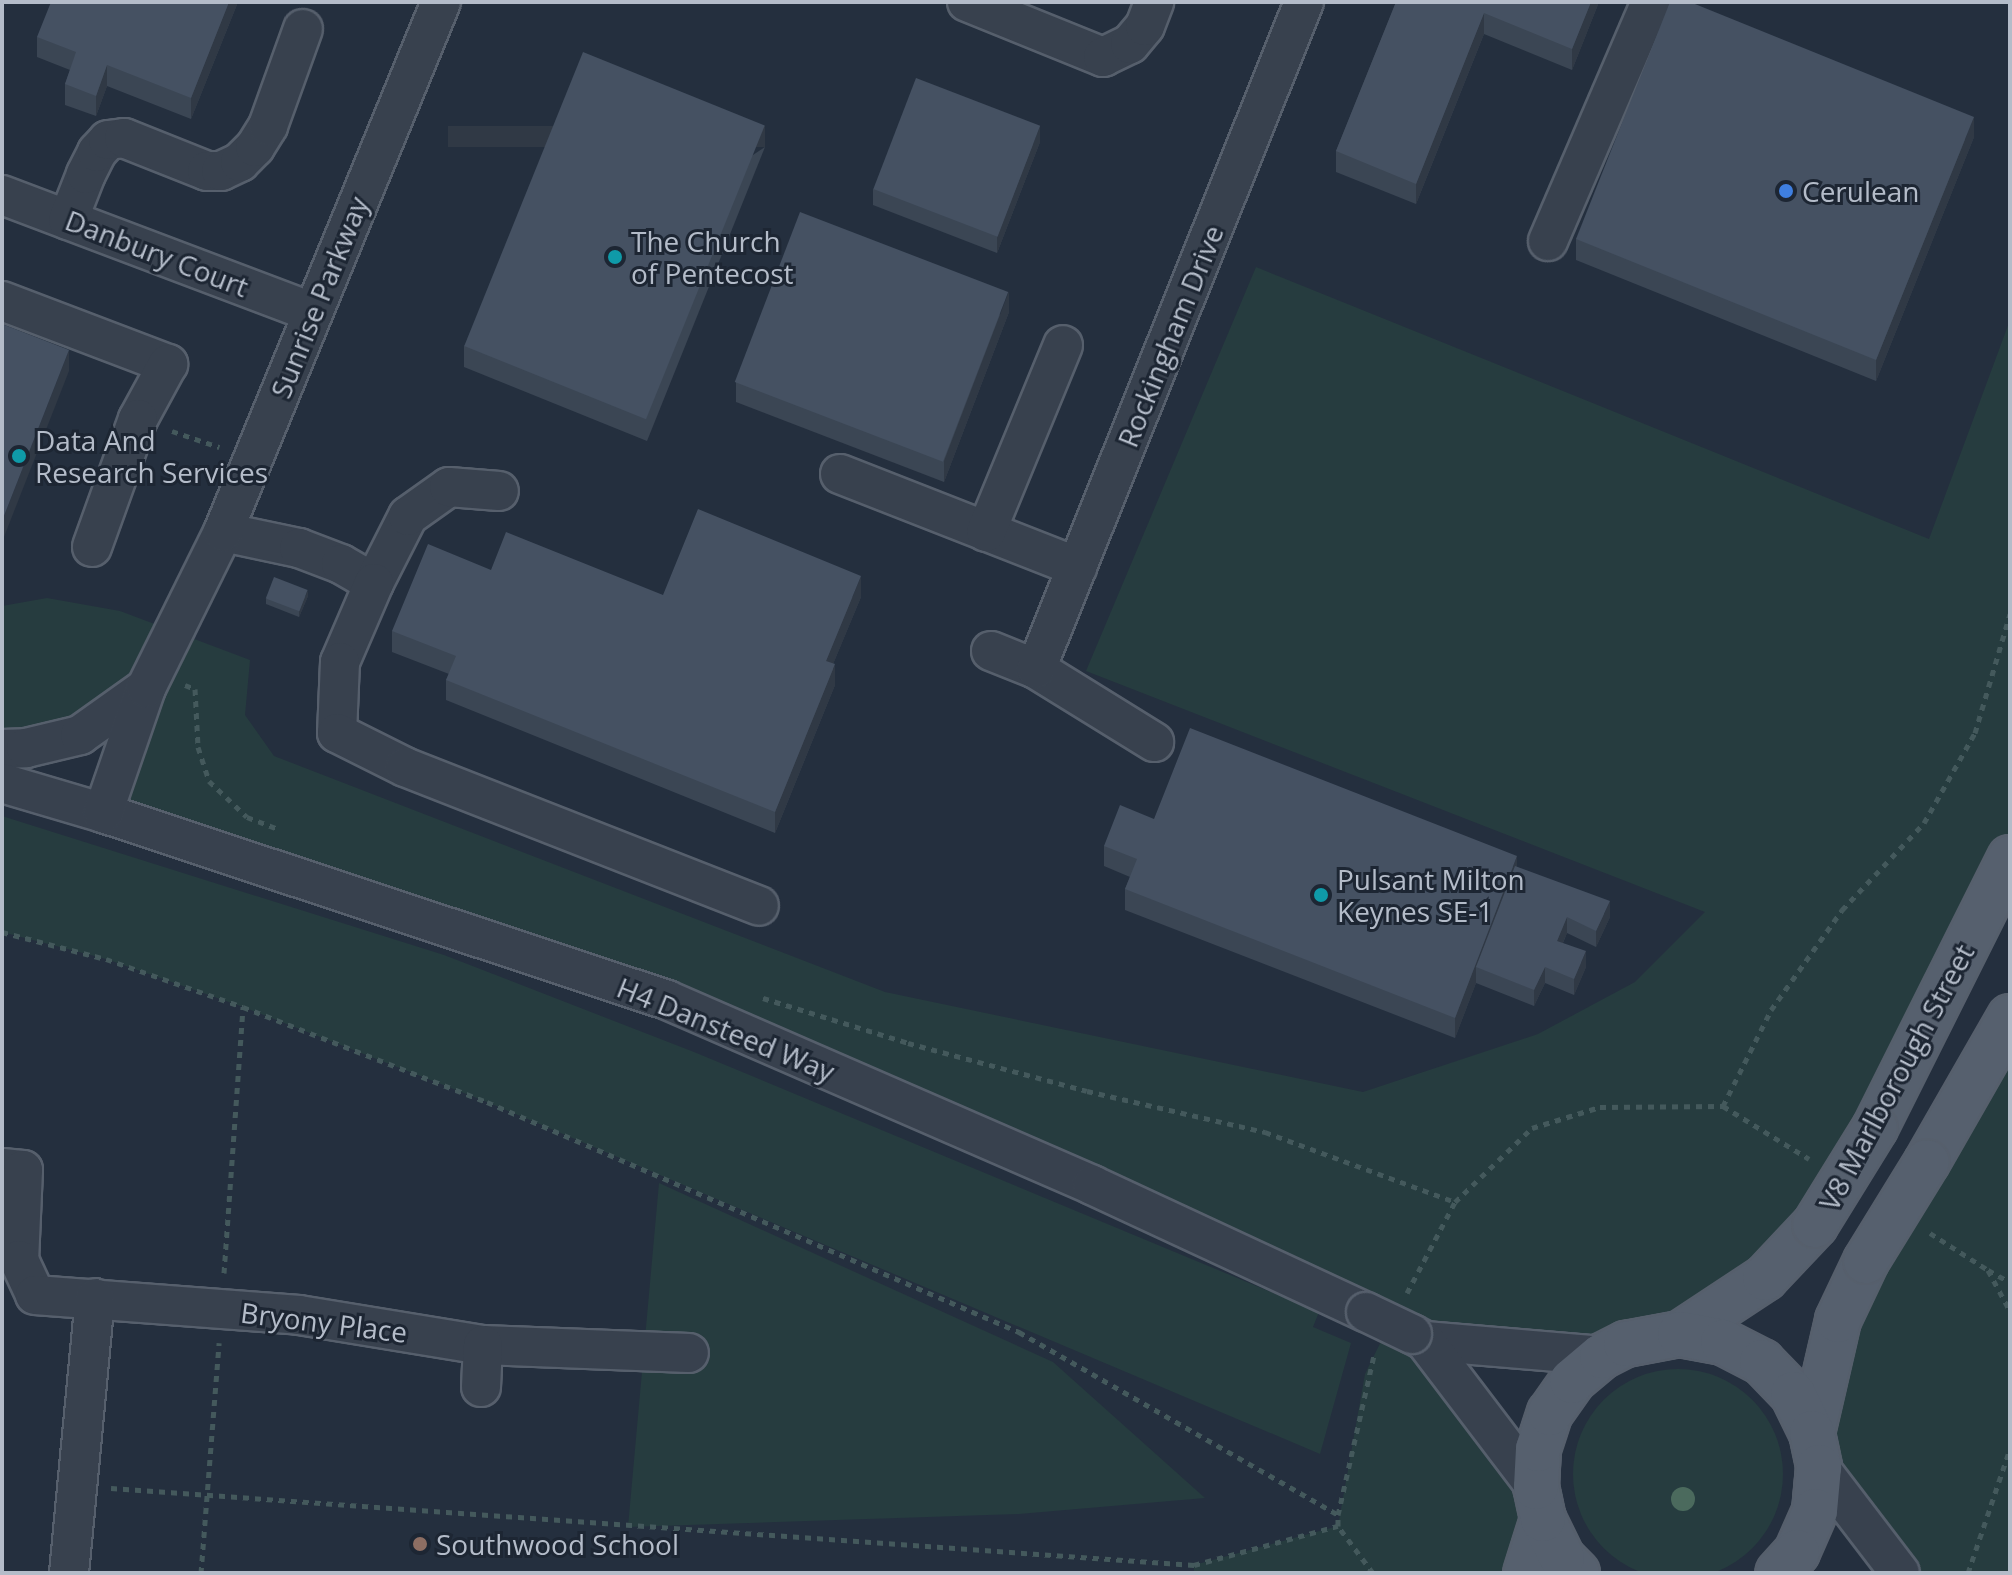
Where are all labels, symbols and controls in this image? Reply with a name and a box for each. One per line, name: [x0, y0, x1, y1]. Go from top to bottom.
place label: Cerulean: [1802, 174, 1919, 208]
marker: Cerulean: [1777, 182, 1795, 200]
street label: Sunrise Parkway: [263, 191, 375, 403]
street label: Danbury Court: [61, 203, 253, 303]
street label: Rockingham Drive: [1110, 220, 1230, 452]
place label: The Church of Pentecost: [631, 224, 794, 290]
marker: The Church of Pentecost: [606, 248, 624, 266]
place label: Data And Research Services: [35, 423, 268, 489]
marker: Data And Research Services: [10, 447, 28, 465]
place label: Pulsant Milton Keynes SE-1: [1337, 862, 1525, 928]
marker: Pulsant Milton Keynes SE-1: [1312, 886, 1330, 904]
street label: V8 Marlborough Street: [1812, 938, 1980, 1216]
street label: H4 Dansteed Way: [612, 970, 840, 1088]
street label: Bryony Place: [239, 1295, 409, 1349]
place label: Southwood School: [436, 1527, 679, 1561]
marker: Southwood School: [411, 1535, 429, 1553]

